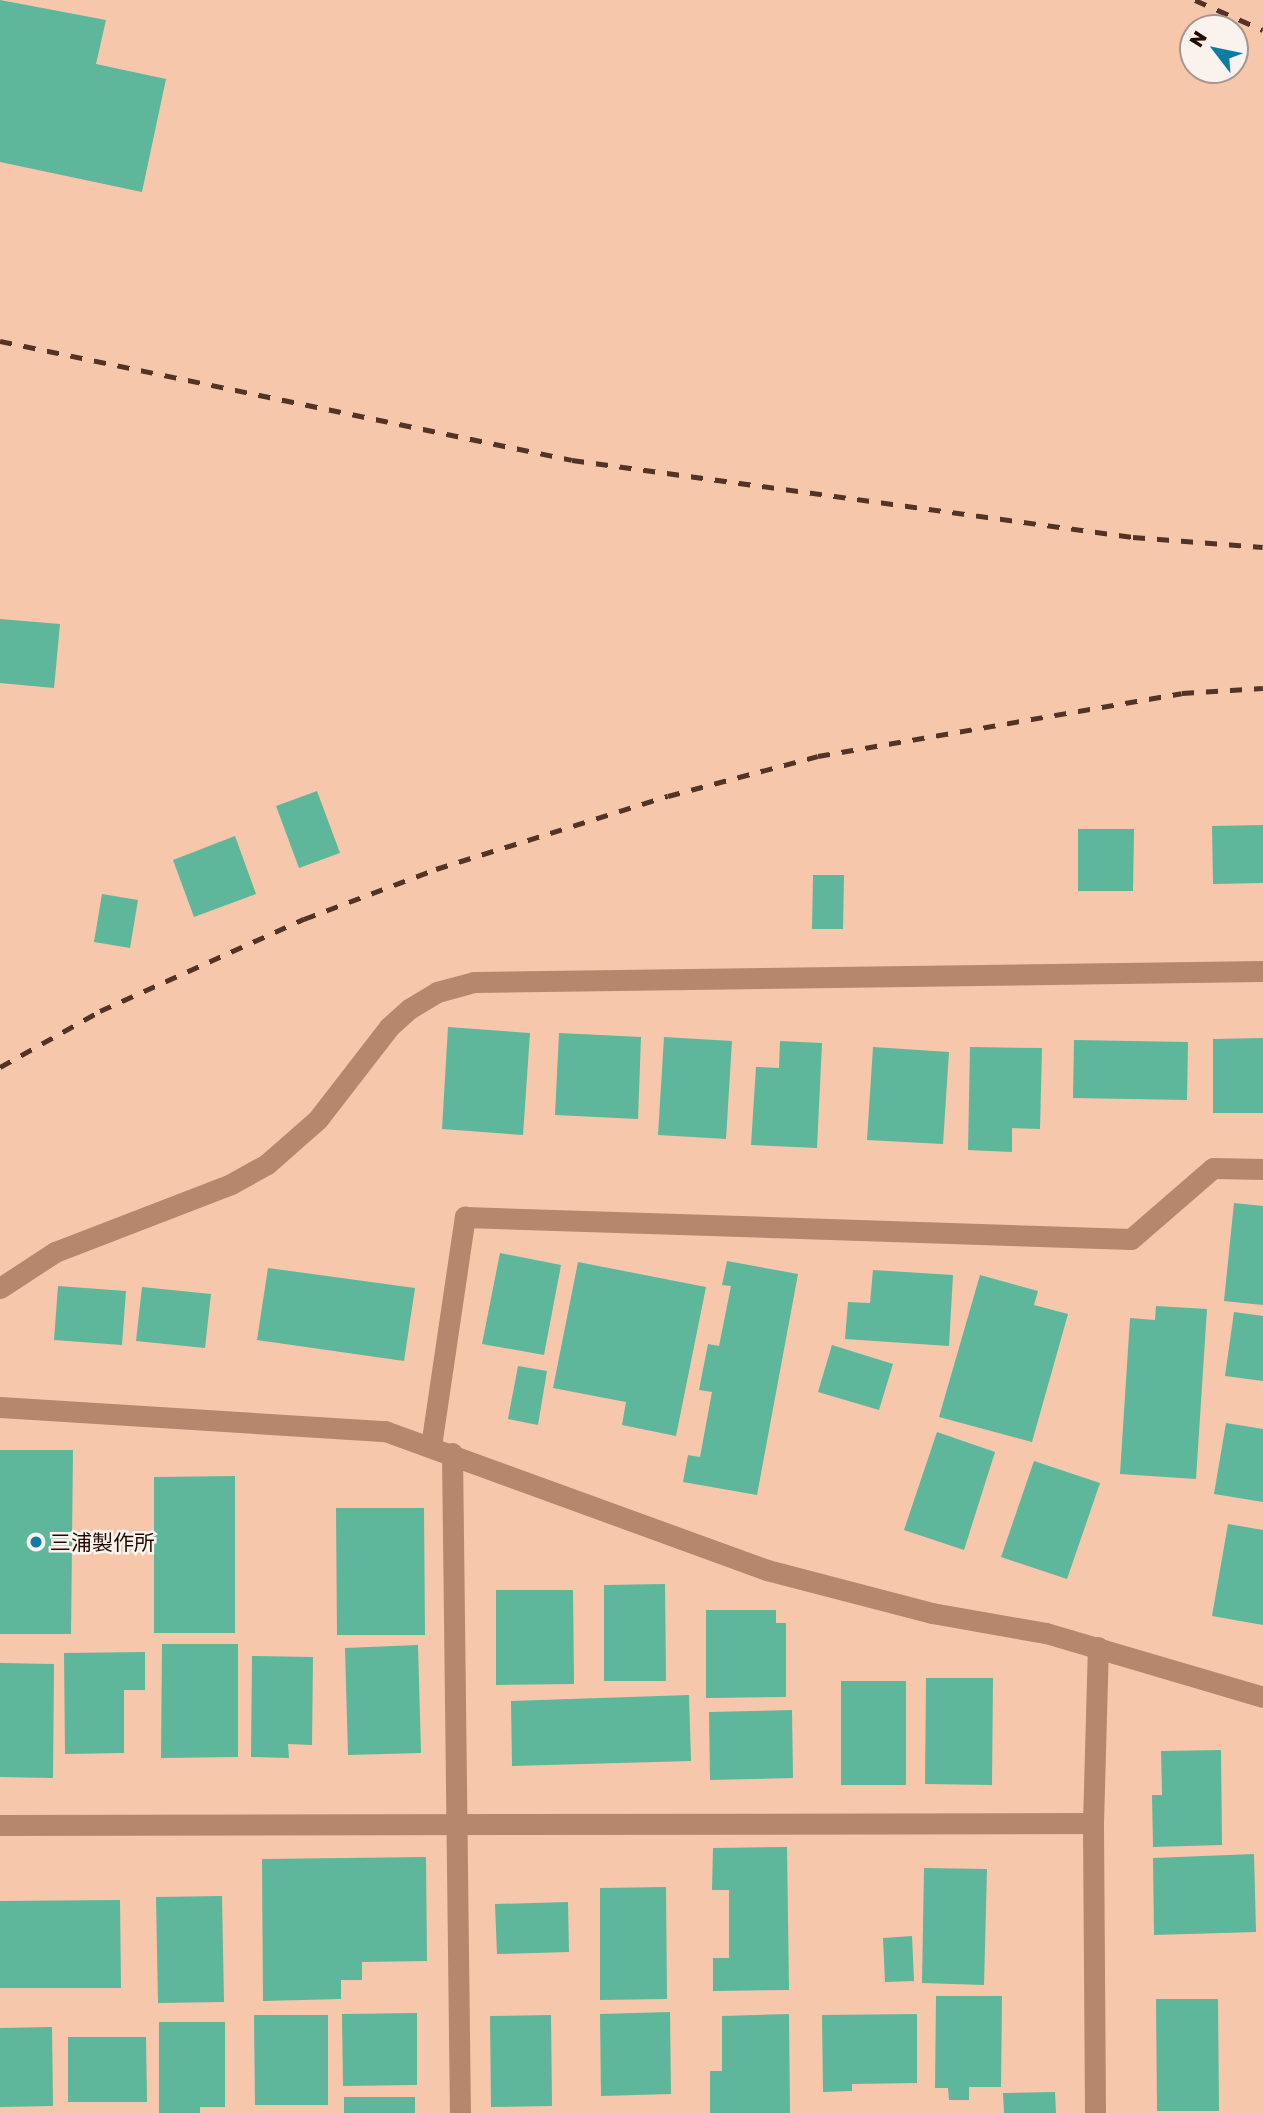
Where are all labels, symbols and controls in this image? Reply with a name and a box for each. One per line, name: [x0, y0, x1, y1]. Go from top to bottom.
north arrow: [1179, 14, 1249, 84]
text: N: [1184, 26, 1211, 51]
place label: 三浦製作所: [50, 1529, 155, 1555]
marker: 三浦製作所: [28, 1534, 44, 1550]

